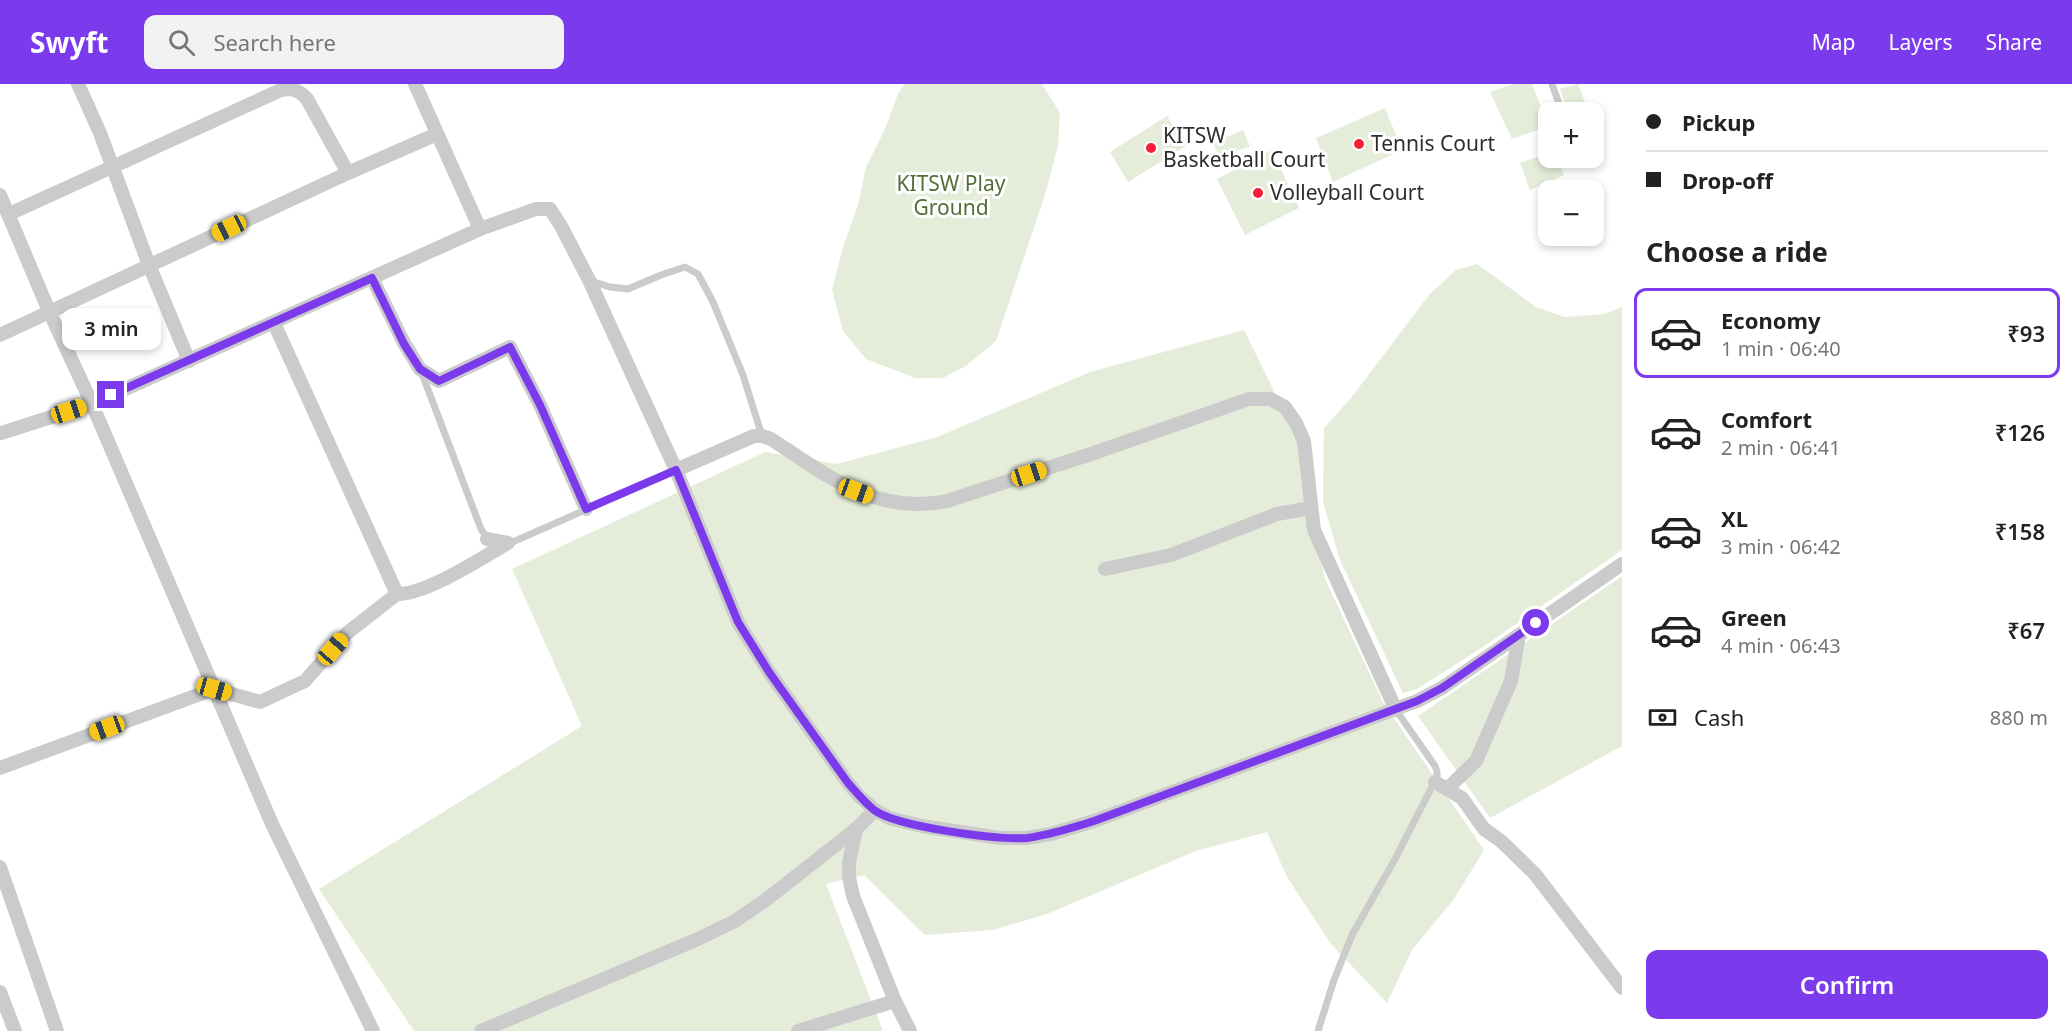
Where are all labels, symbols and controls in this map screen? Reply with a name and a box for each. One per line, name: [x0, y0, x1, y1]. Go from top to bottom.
search box: [144, 15, 564, 69]
text: Swyft: [30, 23, 108, 61]
icon: search: [165, 26, 198, 59]
text: Search here: [213, 27, 336, 57]
text: Map: [1812, 28, 1856, 56]
text: Layers: [1889, 28, 1953, 56]
text: Share: [1986, 28, 2042, 56]
map controls: [1538, 102, 1604, 246]
button: +: [1538, 102, 1604, 168]
text: Pickup: [1682, 107, 1755, 137]
place label: KITSW Basketball Court: [1163, 121, 1326, 173]
place label: Tennis Court: [1371, 129, 1496, 157]
marker: Tennis Court: [1352, 137, 1366, 151]
marker: KITSW Basketball Court: [1144, 141, 1158, 155]
text: Drop-off: [1682, 165, 1773, 195]
park label: KITSW Play Ground: [897, 169, 1006, 221]
place label: Volleyball Court: [1270, 178, 1424, 206]
button: −: [1538, 180, 1604, 246]
marker: Volleyball Court: [1251, 186, 1265, 200]
car: [209, 212, 249, 244]
text: Choose a ride: [1646, 233, 1828, 270]
text: Economy: [1721, 305, 1820, 335]
icon: car: [1649, 306, 1703, 360]
callout: 3 min: [62, 308, 160, 350]
text: 3 min: [84, 315, 139, 342]
text: ₹93: [2007, 318, 2045, 348]
text: 1 min · 06:40: [1721, 335, 1841, 362]
route end: [97, 381, 124, 408]
car: [49, 397, 89, 425]
text: Comfort: [1721, 404, 1812, 434]
icon: car: [1649, 405, 1703, 459]
text: ₹126: [1995, 417, 2045, 447]
text: 2 min · 06:41: [1721, 434, 1841, 461]
car: [1009, 460, 1049, 488]
car: [836, 476, 876, 506]
text: XL: [1721, 503, 1748, 533]
icon: car: [1649, 504, 1703, 558]
text: ₹158: [1995, 516, 2045, 546]
text: 3 min · 06:42: [1721, 533, 1841, 560]
text: Green: [1721, 602, 1787, 632]
icon: car: [1649, 603, 1703, 657]
route start: [1522, 609, 1549, 636]
text: ₹67: [2007, 615, 2045, 645]
car: [314, 630, 352, 668]
text: 4 min · 06:43: [1721, 632, 1841, 659]
car: [194, 675, 234, 703]
icon: cash: [1646, 701, 1679, 734]
text: Cash: [1694, 702, 1744, 732]
text: 880 m: [1990, 704, 2048, 731]
car: [87, 713, 127, 743]
button: Confirm: [1646, 950, 2048, 1019]

